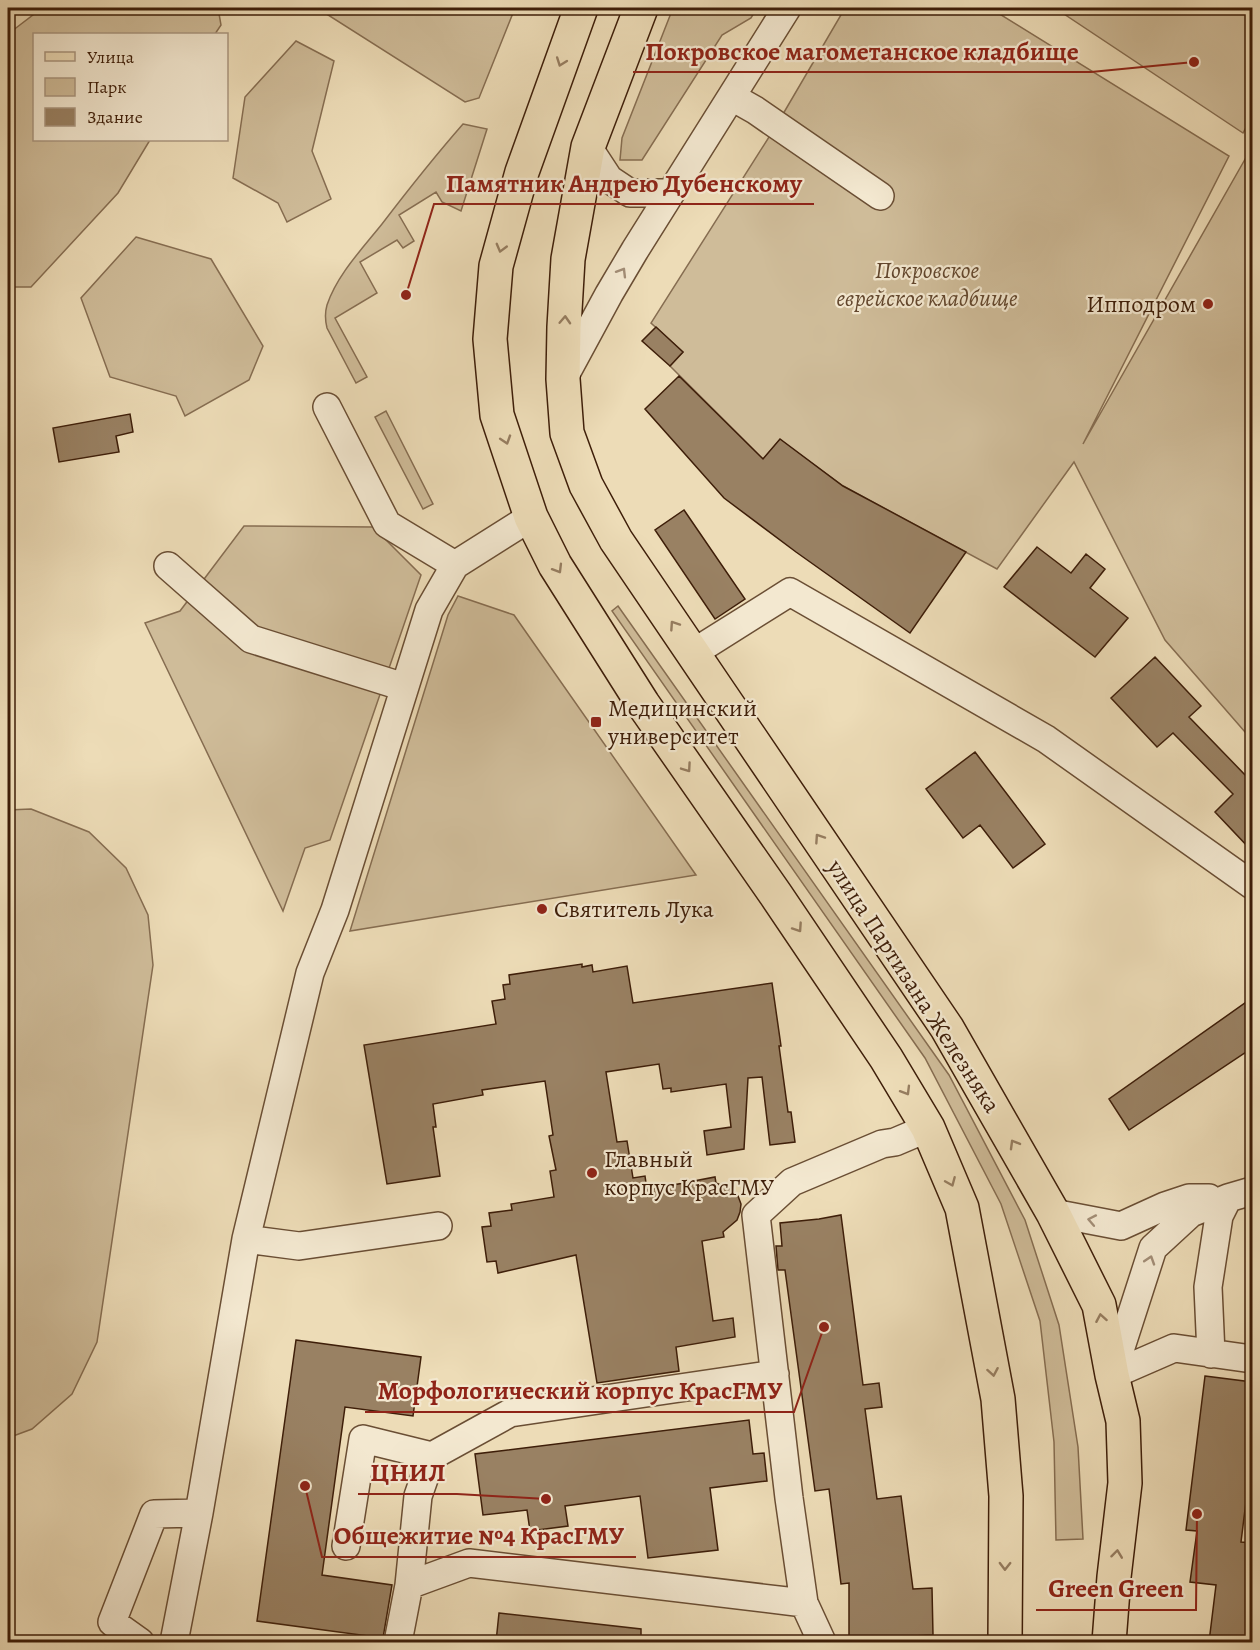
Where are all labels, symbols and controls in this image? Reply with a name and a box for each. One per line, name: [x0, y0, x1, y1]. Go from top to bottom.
callout: Покровское магометанское кладбище: [633, 28, 1091, 72]
legend: [33, 33, 228, 141]
text: Покровское магометанское кладбище: [645, 34, 1079, 69]
text: Улица: [87, 45, 135, 69]
one-way arrow: [555, 56, 568, 67]
text: Парк: [87, 75, 127, 99]
text: Здание: [87, 105, 143, 129]
callout: Памятник Андрею Дубенскому: [434, 160, 814, 204]
text: Памятник Андрею Дубенскому: [446, 166, 803, 201]
one-way arrow: [496, 242, 508, 253]
park label: Покровское еврейское кладбище: [836, 254, 1018, 314]
one-way arrow: [615, 268, 626, 278]
place label: Ипподром: [1086, 288, 1196, 320]
marker: Ипподром: [1201, 297, 1215, 311]
one-way arrow: [558, 316, 571, 325]
one-way arrow: [498, 434, 511, 445]
one-way arrow: [551, 563, 562, 573]
one-way arrow: [670, 620, 681, 631]
place label: Медицинский университет: [607, 692, 757, 752]
marker: Медицинский университет: [589, 715, 603, 729]
one-way arrow: [680, 761, 691, 772]
one-way arrow: [815, 834, 826, 845]
street label: улица Партизана Железняка: [819, 852, 1008, 1119]
place label: Святитель Лука: [554, 893, 714, 925]
marker: Святитель Лука: [535, 902, 549, 916]
one-way arrow: [791, 922, 802, 933]
one-way arrow: [898, 1085, 910, 1095]
one-way arrow: [1009, 1140, 1021, 1150]
place label: Главный корпус КрасГМУ: [604, 1143, 774, 1203]
marker: Главный корпус КрасГМУ: [585, 1166, 599, 1180]
one-way arrow: [943, 1176, 955, 1187]
one-way arrow: [1087, 1214, 1097, 1227]
one-way arrow: [1142, 1255, 1155, 1266]
one-way arrow: [1095, 1313, 1108, 1323]
one-way arrow: [986, 1366, 999, 1376]
callout: Морфологический корпус КрасГМУ: [365, 1368, 794, 1412]
text: Морфологический корпус КрасГМУ: [377, 1373, 783, 1408]
callout: ЦНИЛ: [358, 1450, 457, 1494]
text: ЦНИЛ: [370, 1455, 446, 1490]
callout: Общежитие №4 КрасГМУ: [322, 1513, 636, 1557]
text: Общежитие №4 КрасГМУ: [334, 1518, 625, 1553]
one-way arrow: [1110, 1550, 1123, 1559]
one-way arrow: [999, 1561, 1011, 1570]
callout: Green Green: [1036, 1566, 1196, 1610]
text: Green Green: [1048, 1571, 1184, 1606]

